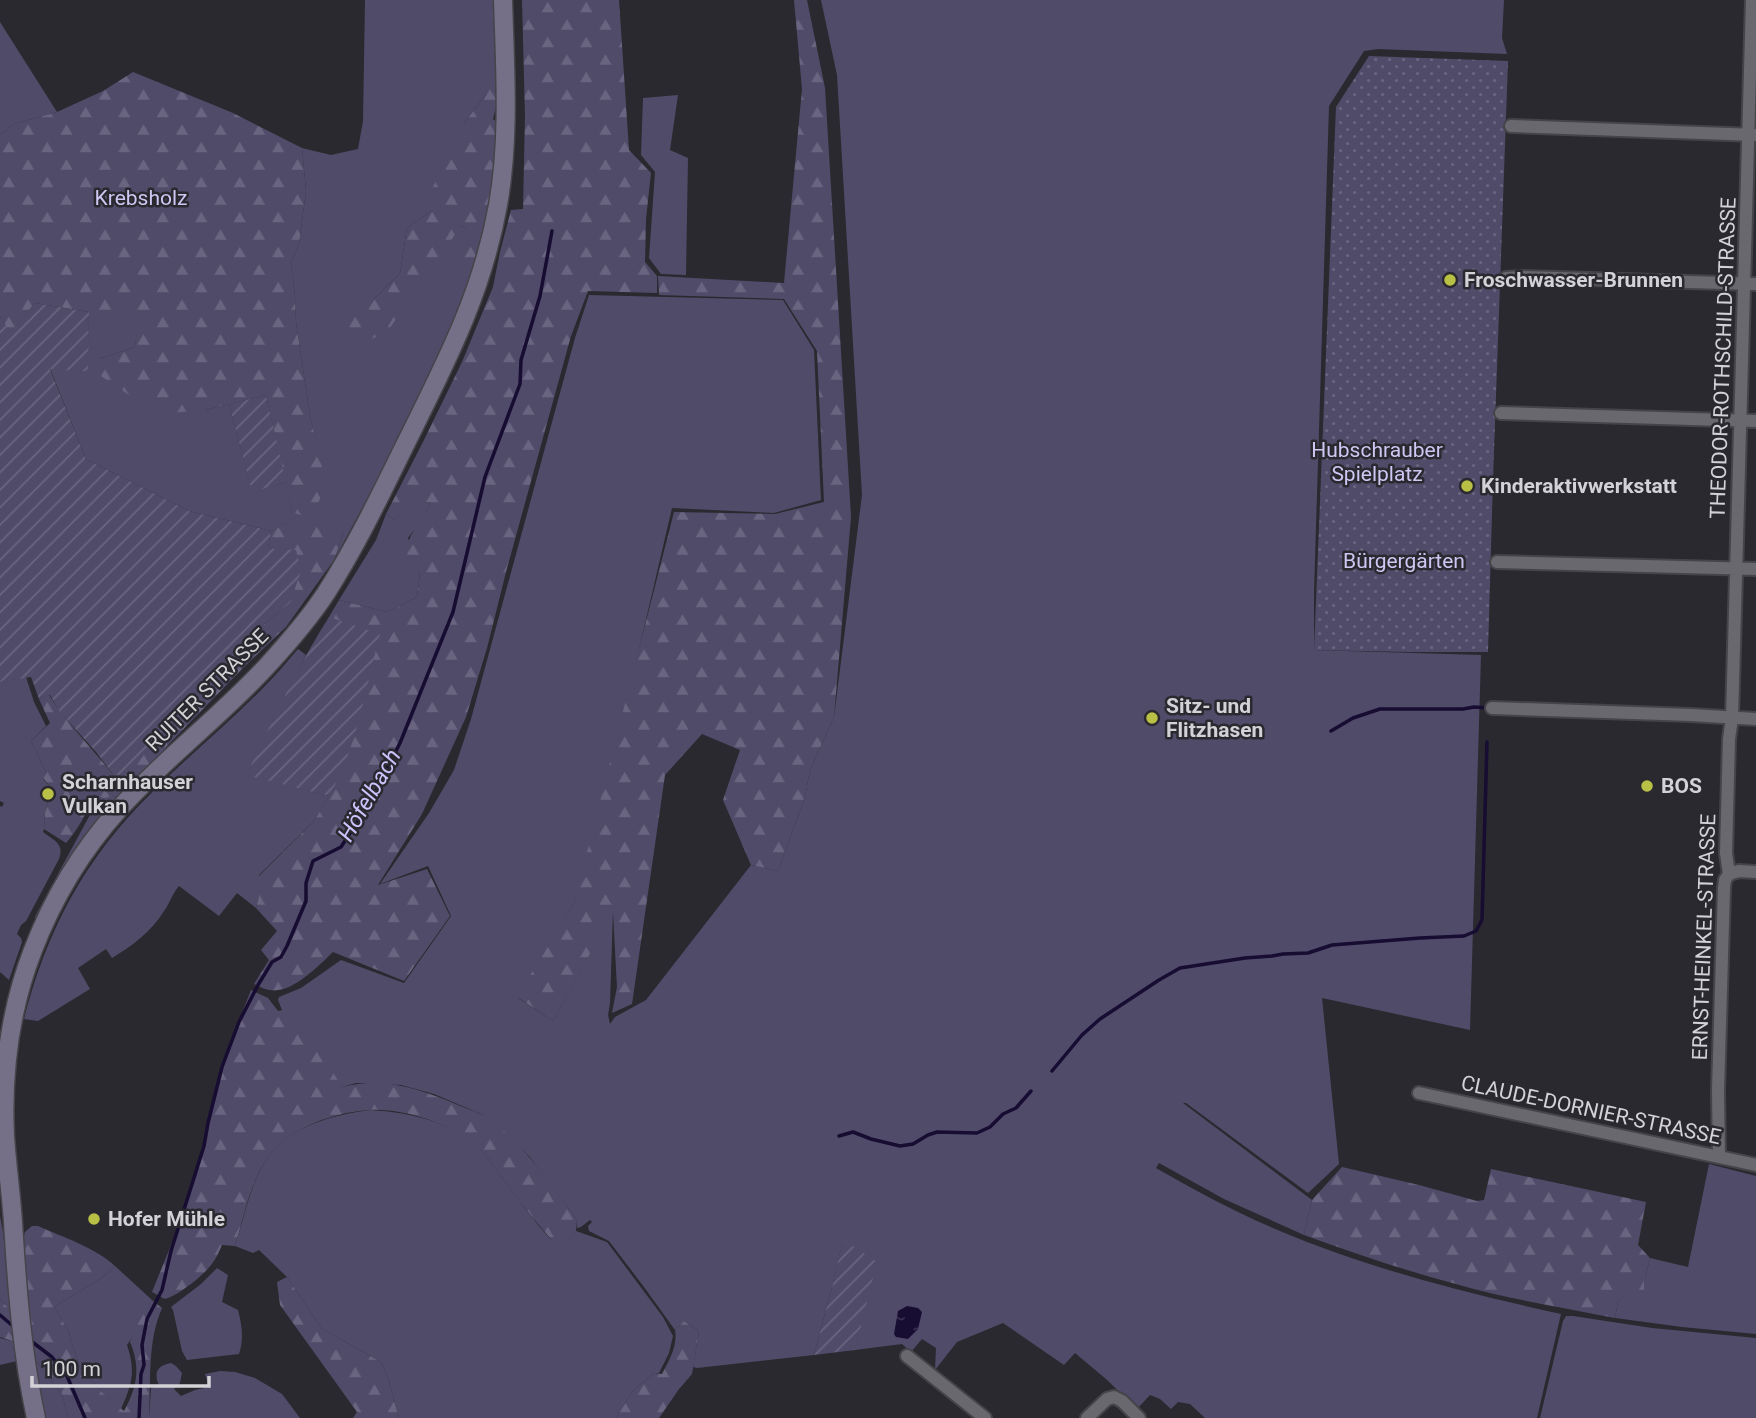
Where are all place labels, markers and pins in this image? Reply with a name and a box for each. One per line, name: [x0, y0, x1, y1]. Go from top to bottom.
place label: Froschwasser-Brunnen: [1464, 268, 1683, 292]
marker: Froschwasser-Brunnen: [1442, 272, 1458, 288]
place label: Kinderaktivwerkstatt: [1481, 474, 1677, 498]
marker: Kinderaktivwerkstatt: [1459, 478, 1475, 494]
place label: Sitz- und Flitzhasen: [1166, 694, 1263, 742]
marker: Sitz- und Flitzhasen: [1144, 710, 1160, 726]
place label: Scharnhauser Vulkan: [62, 770, 193, 818]
place label: BOS: [1661, 774, 1702, 798]
marker: BOS: [1639, 778, 1655, 794]
marker: Scharnhauser Vulkan: [40, 786, 56, 802]
place label: Hofer Mühle: [108, 1207, 225, 1231]
marker: Hofer Mühle: [86, 1211, 102, 1227]

